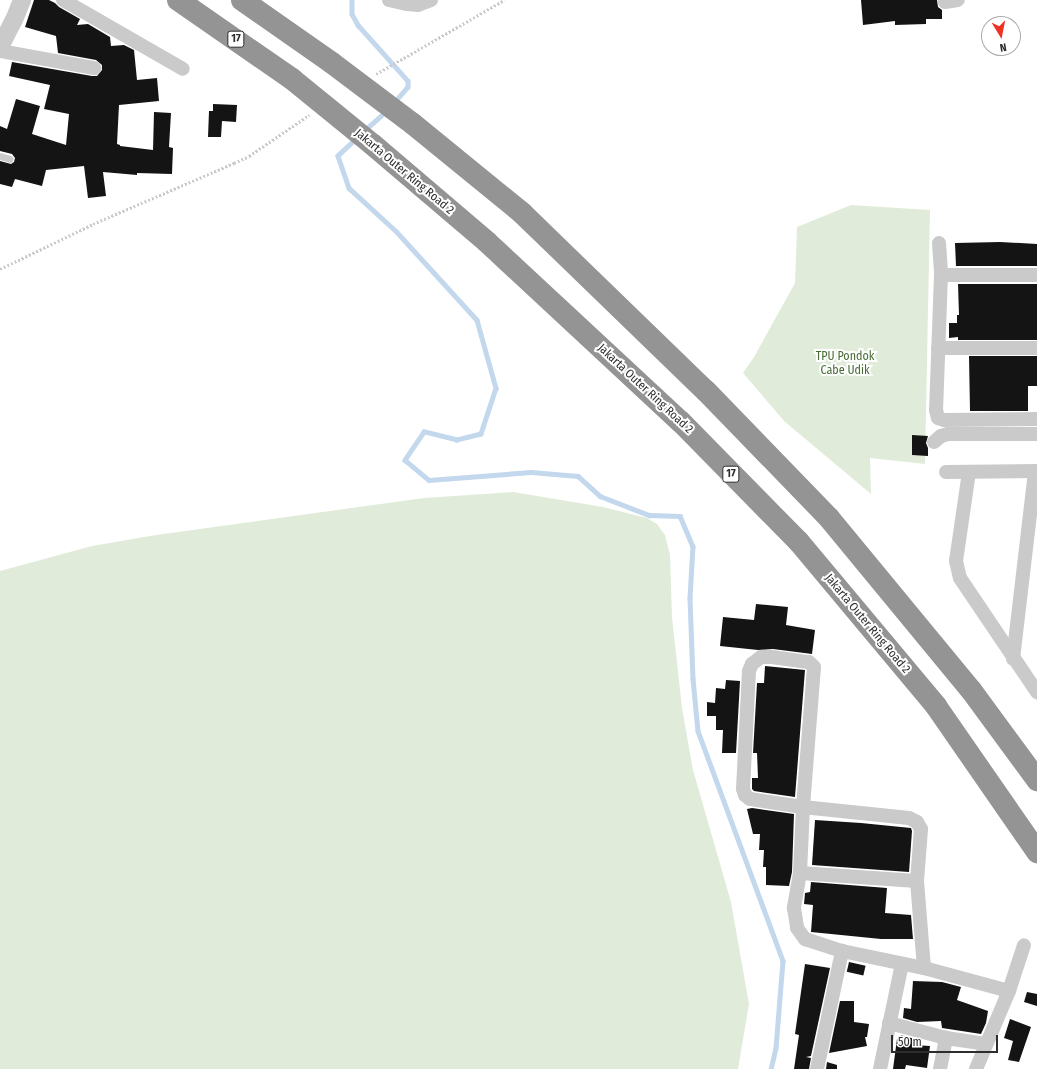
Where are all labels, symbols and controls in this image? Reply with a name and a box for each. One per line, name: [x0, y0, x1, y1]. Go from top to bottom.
north arrow: [981, 16, 1021, 56]
road number: 17: [227, 30, 245, 48]
text: N: [999, 40, 1007, 54]
street label: Jakarta Outer Ring Road 2: [351, 126, 457, 218]
street label: Jakarta Outer Ring Road 2: [594, 341, 696, 437]
park label: TPU Pondok Cabe Udik: [816, 350, 874, 378]
road number: 17: [722, 465, 740, 483]
street label: Jakarta Outer Ring Road 2: [821, 571, 913, 677]
scale bar: [893, 1027, 1000, 1053]
text: 50 m: [898, 1035, 922, 1049]

